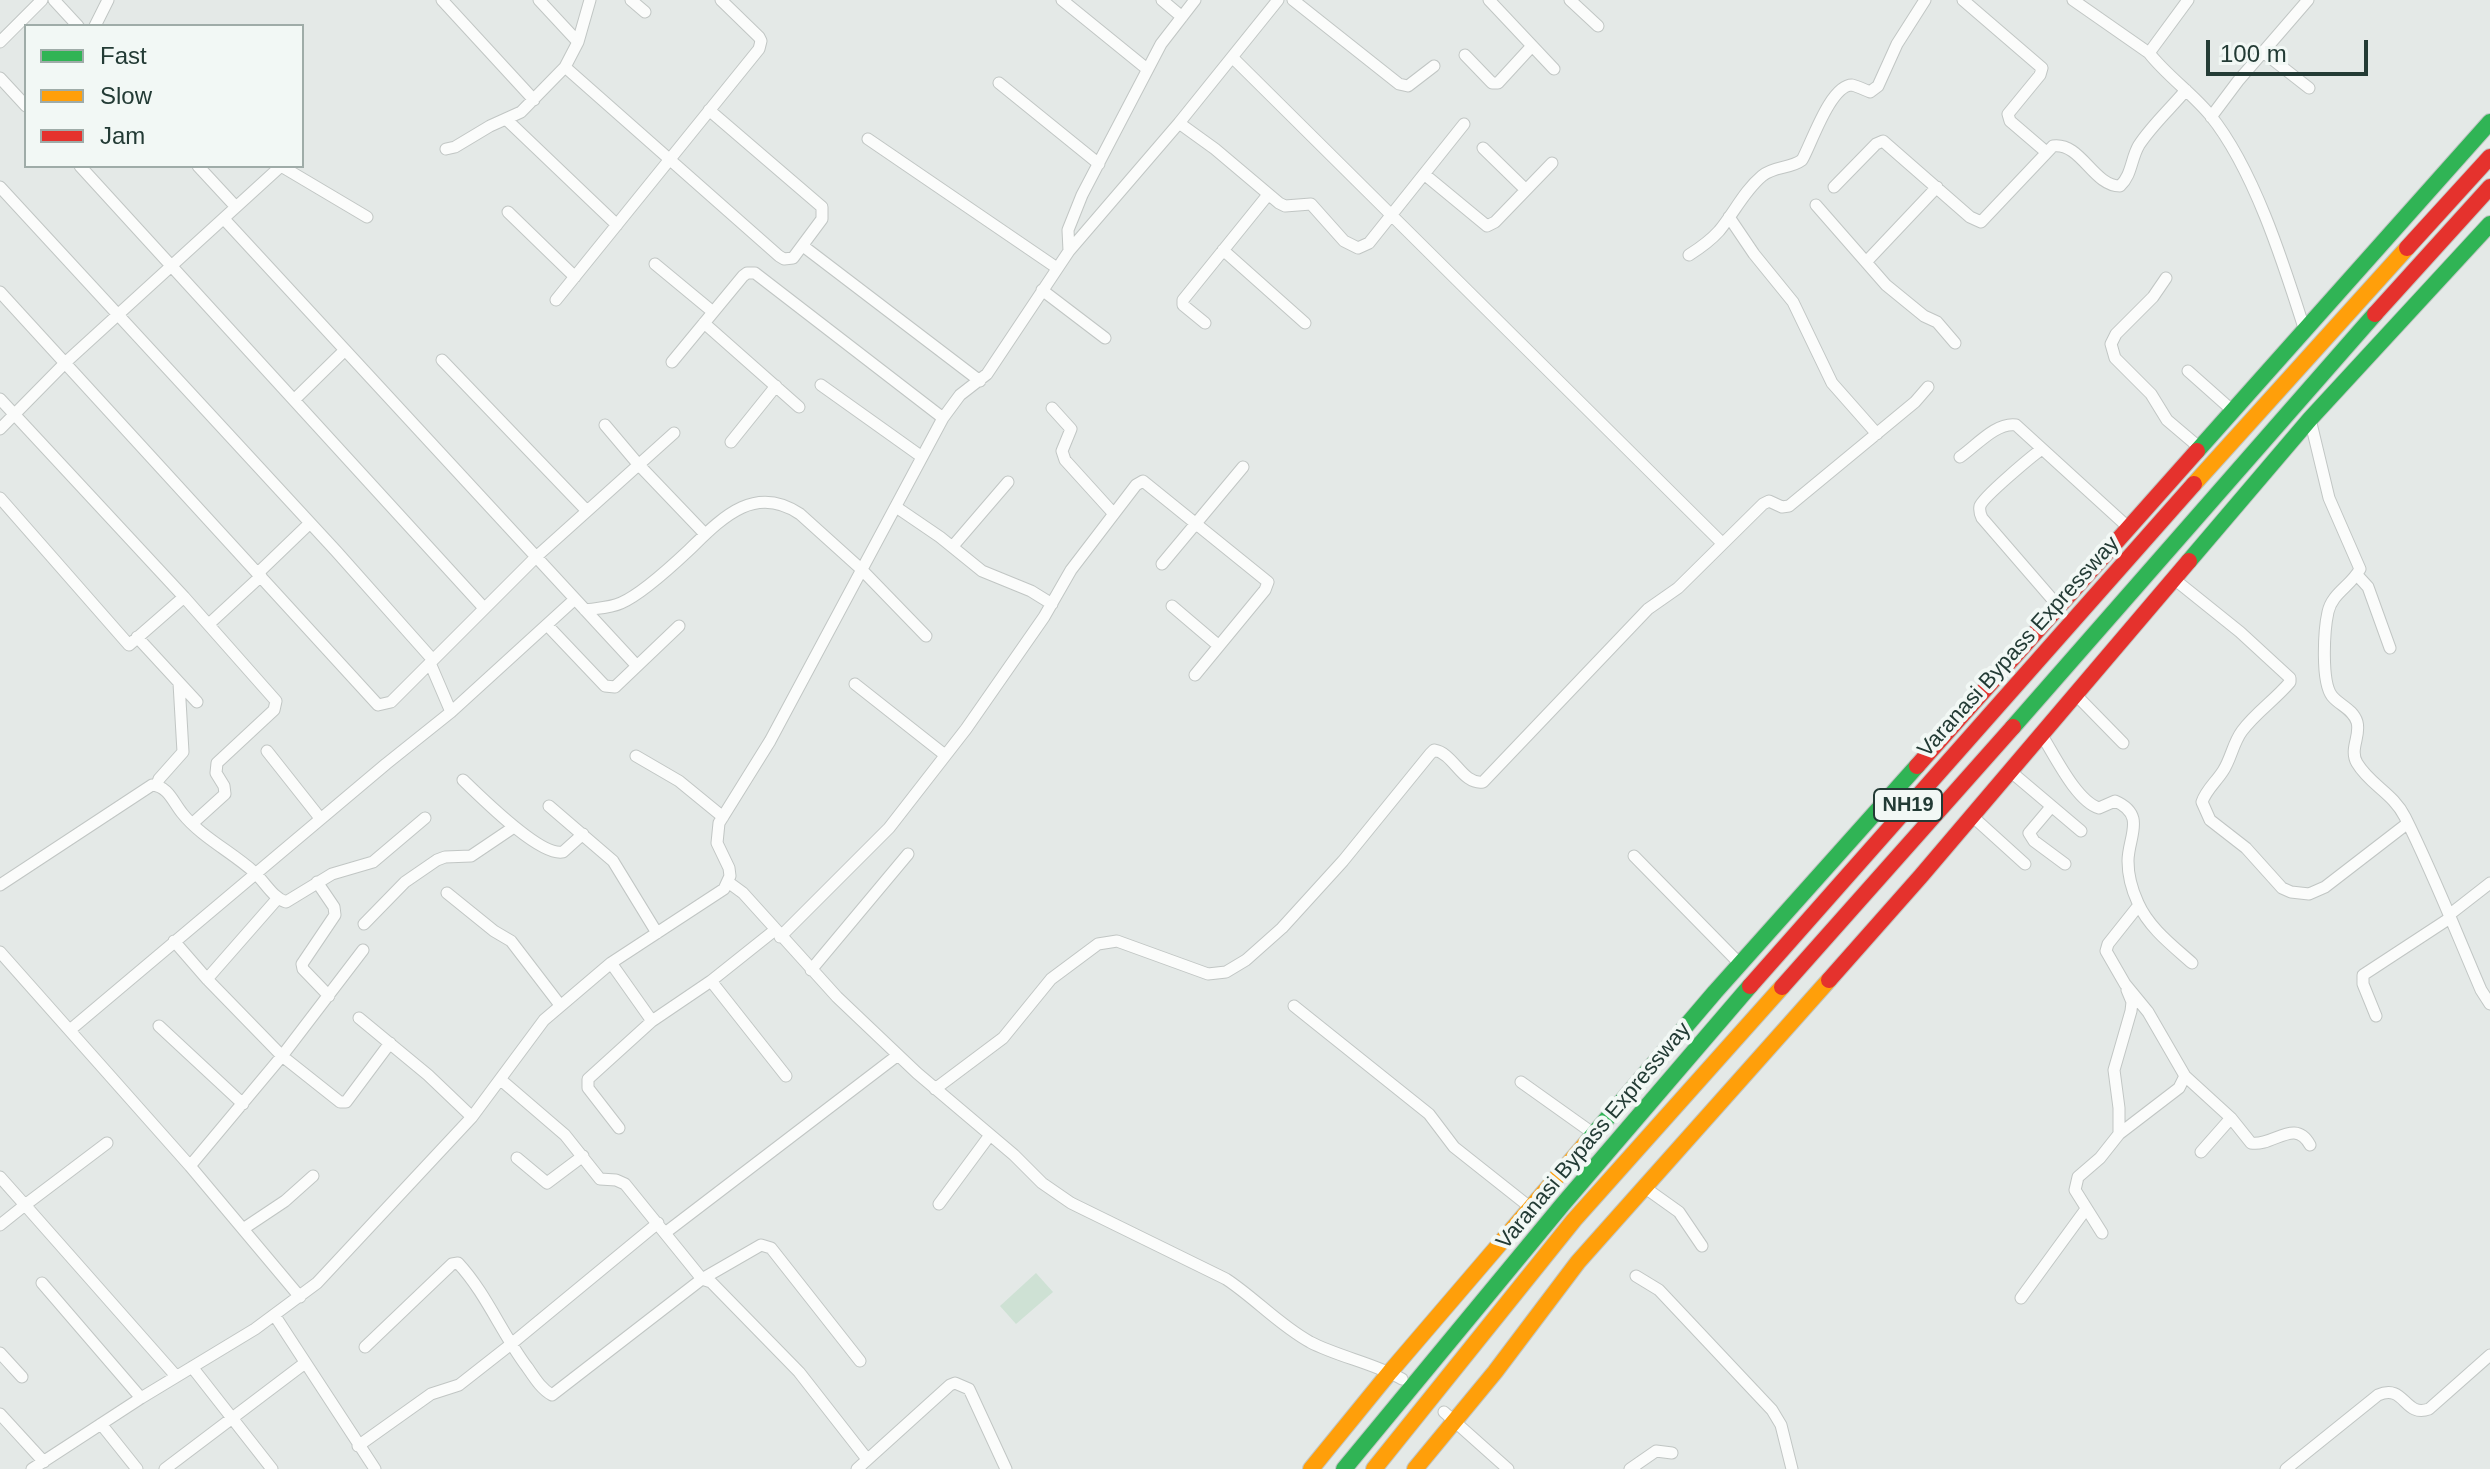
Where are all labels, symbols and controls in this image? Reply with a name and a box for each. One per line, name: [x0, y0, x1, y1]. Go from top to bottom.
legend: [24, 24, 304, 168]
scale bar: [2210, 24, 2372, 74]
text: 100 m: [2220, 40, 2287, 67]
text: Fast: [100, 42, 147, 69]
text: Slow: [100, 82, 152, 109]
text: Jam: [100, 122, 145, 149]
street label: Varanasi Bypass Expressway: [1913, 531, 2125, 763]
road number: NH19: [1874, 789, 1942, 821]
street label: Varanasi Bypass Expressway: [1491, 1017, 1697, 1255]

